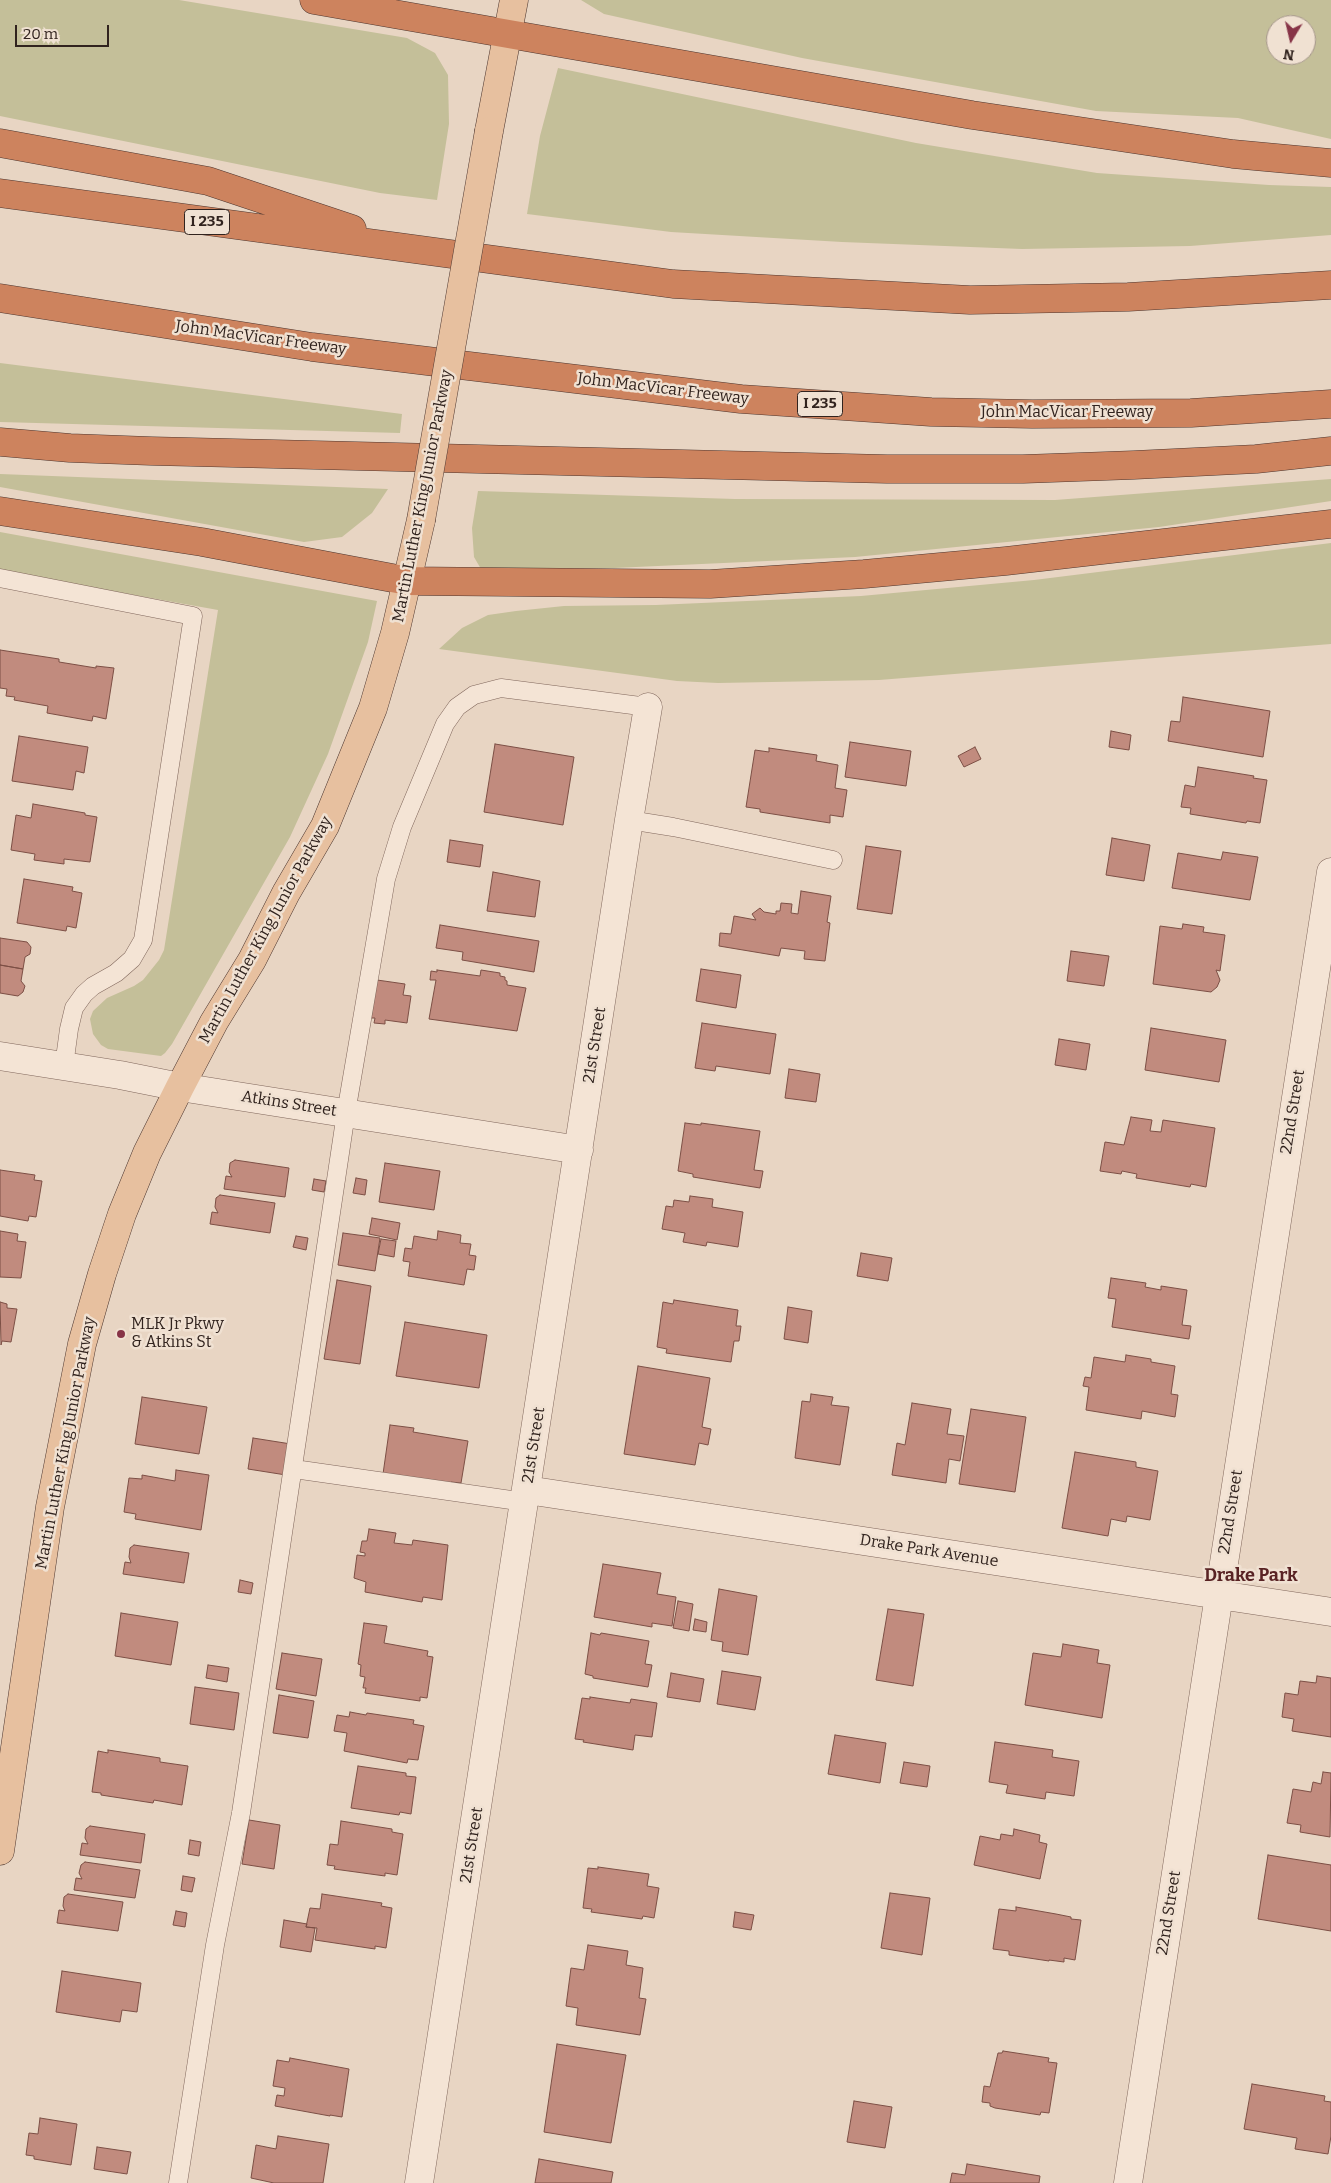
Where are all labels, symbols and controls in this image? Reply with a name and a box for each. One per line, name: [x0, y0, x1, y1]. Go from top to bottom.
scale bar: [18, 15, 111, 47]
north arrow: [1266, 15, 1316, 65]
text: 20 m: [23, 25, 58, 43]
text: N: [1282, 45, 1295, 64]
road number: I 235: [184, 210, 230, 234]
street label: John MacVicar Freeway: [174, 316, 348, 360]
street label: Martin Luther King Junior Parkway: [389, 368, 457, 624]
street label: John MacVicar Freeway: [576, 369, 750, 409]
road number: I 235: [798, 392, 842, 416]
street label: John MacVicar Freeway: [981, 403, 1153, 423]
street label: Martin Luther King Junior Parkway: [195, 813, 337, 1047]
street label: 21st Street: [579, 1005, 611, 1085]
street label: 22nd Street: [1277, 1068, 1309, 1156]
street label: Atkins Street: [240, 1087, 338, 1121]
street label: Martin Luther King Junior Parkway: [32, 1315, 100, 1571]
place label: MLK Jr Pkwy & Atkins St: [131, 1315, 224, 1353]
marker: MLK Jr Pkwy & Atkins St: [115, 1328, 127, 1340]
street label: 21st Street: [518, 1405, 550, 1485]
street label: 22nd Street: [1215, 1468, 1247, 1556]
street label: Drake Park Avenue: [858, 1531, 1000, 1571]
district label: Drake Park: [1204, 1565, 1298, 1587]
street label: 21st Street: [456, 1805, 488, 1885]
street label: 22nd Street: [1153, 1869, 1185, 1957]

